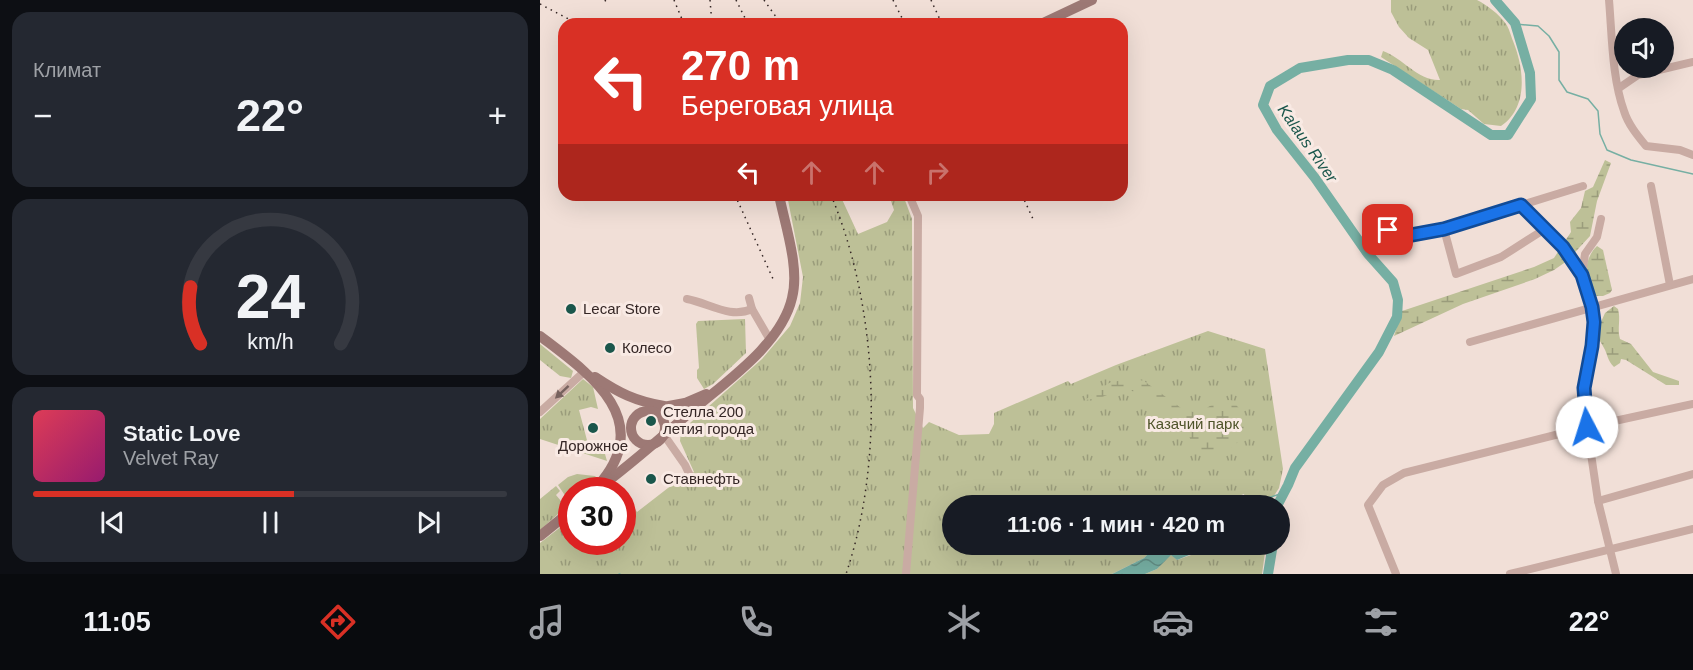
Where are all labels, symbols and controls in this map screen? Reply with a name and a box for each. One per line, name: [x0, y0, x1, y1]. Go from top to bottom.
map controls: [1614, 18, 1674, 78]
button: sound: [1614, 18, 1674, 78]
icon: left: [582, 42, 660, 120]
text: 270 m: [681, 42, 800, 89]
text: Климат: [33, 59, 101, 81]
text: 22°: [236, 90, 304, 141]
text: Береговая улица: [681, 91, 893, 121]
text: −: [33, 97, 52, 134]
text: +: [488, 97, 507, 134]
water label: Kalaus River: [1275, 101, 1341, 186]
icon: left: [732, 156, 765, 189]
icon: ahead: [795, 156, 828, 189]
icon: ahead: [858, 156, 891, 189]
icon: right: [921, 156, 954, 189]
pin: [1362, 204, 1413, 255]
icon: arrive: [1371, 213, 1404, 246]
text: 24: [235, 262, 305, 331]
place label: Lecar Store: [583, 300, 661, 317]
marker: Lecar Store: [564, 302, 578, 316]
text: km/h: [247, 330, 293, 354]
place label: Колесо: [622, 339, 672, 356]
marker: Колесо: [603, 341, 617, 355]
one-way arrow: [556, 384, 570, 398]
position arrow: [1555, 395, 1619, 459]
place label: Стелла 200 летия города: [663, 403, 755, 437]
marker: Стелла 200 летия города: [644, 414, 658, 428]
park label: Казачий парк: [1147, 415, 1239, 432]
text: Static Love: [123, 421, 240, 446]
marker: Дорожное: [586, 421, 600, 435]
place label: Дорожное: [558, 437, 628, 454]
text: Velvet Ray: [123, 447, 219, 469]
place label: Ставнефть: [663, 470, 740, 487]
marker: Ставнефть: [644, 472, 658, 486]
speed limit sign: 30: [558, 477, 636, 555]
icon: previous: [96, 506, 129, 539]
icon: pause: [254, 506, 287, 539]
icon: next: [412, 506, 445, 539]
text: 11:06 · 1 мин · 420 m: [1007, 512, 1225, 537]
icon: directions: [317, 601, 359, 643]
icon: music: [526, 601, 568, 643]
icon: phone: [735, 601, 777, 643]
icon: climate: [943, 601, 985, 643]
icon: car: [1152, 601, 1194, 643]
icon: filters: [1360, 601, 1402, 643]
text: 11:05: [83, 607, 151, 637]
text: 22°: [1569, 607, 1610, 637]

